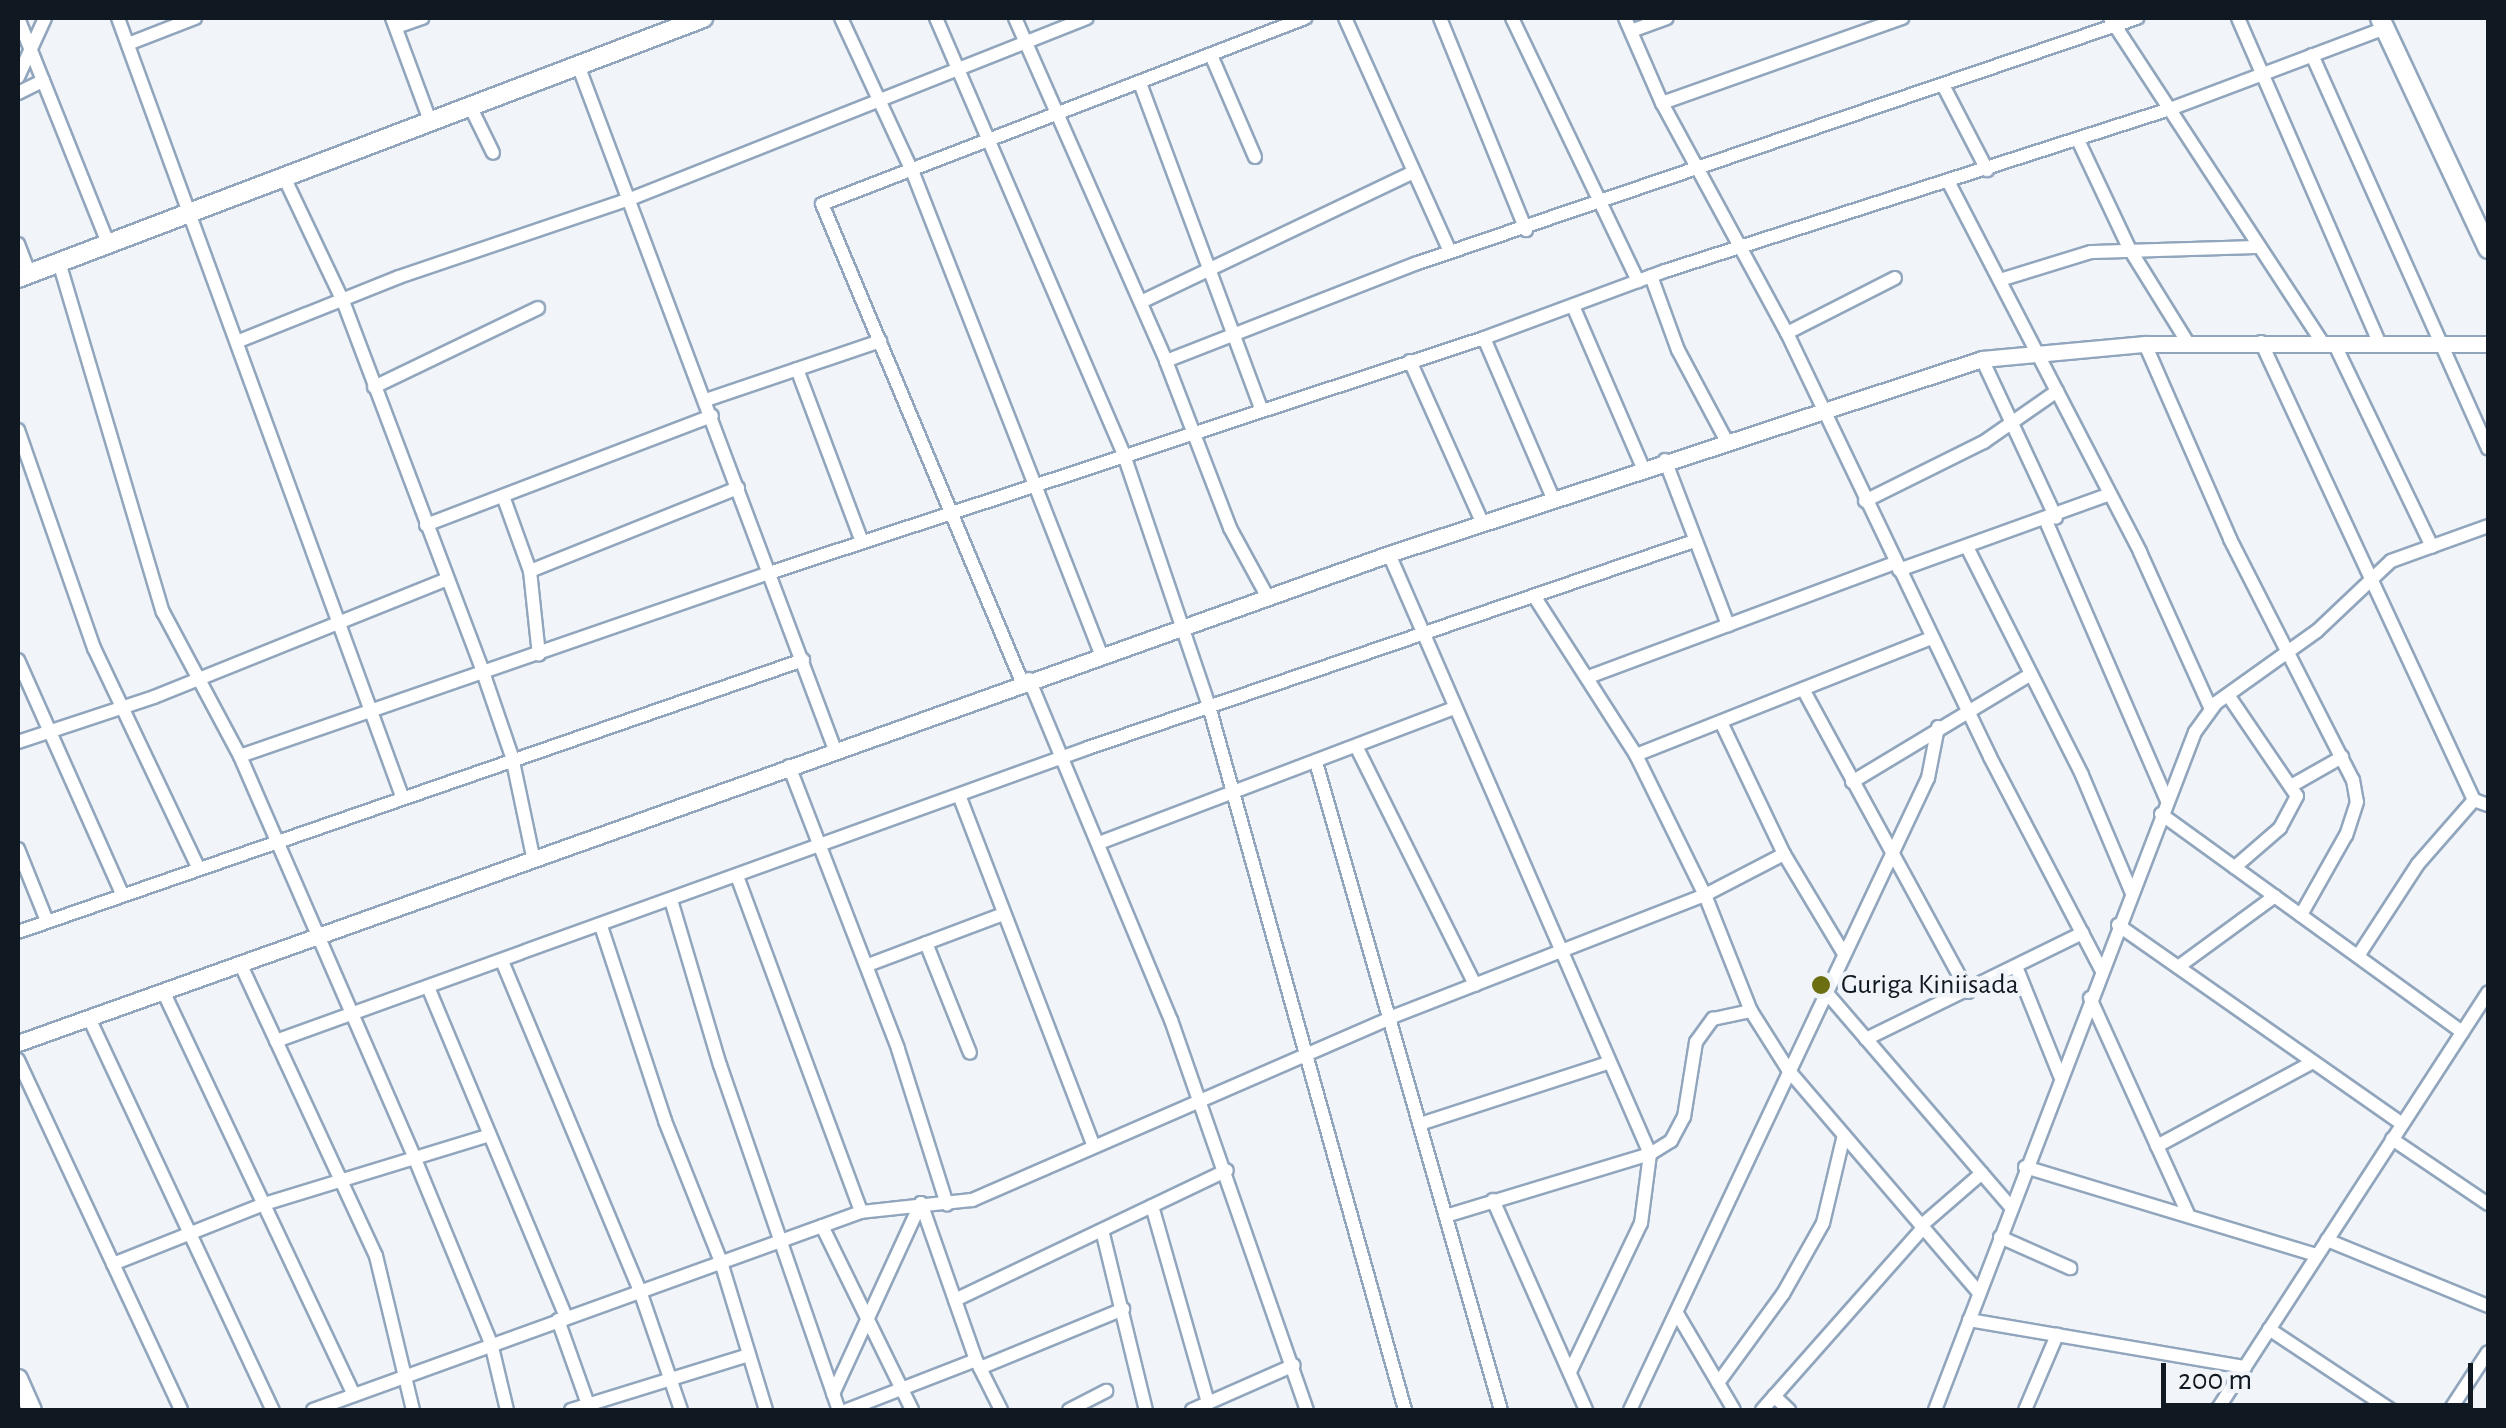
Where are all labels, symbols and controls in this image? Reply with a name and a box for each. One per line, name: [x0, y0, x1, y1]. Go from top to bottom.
place label: Guriga Kiniisada: [1841, 968, 2019, 1002]
marker: Guriga Kiniisada: [1810, 974, 1832, 996]
scale bar: [2166, 1343, 2478, 1405]
text: 200 m: [2178, 1365, 2252, 1395]

